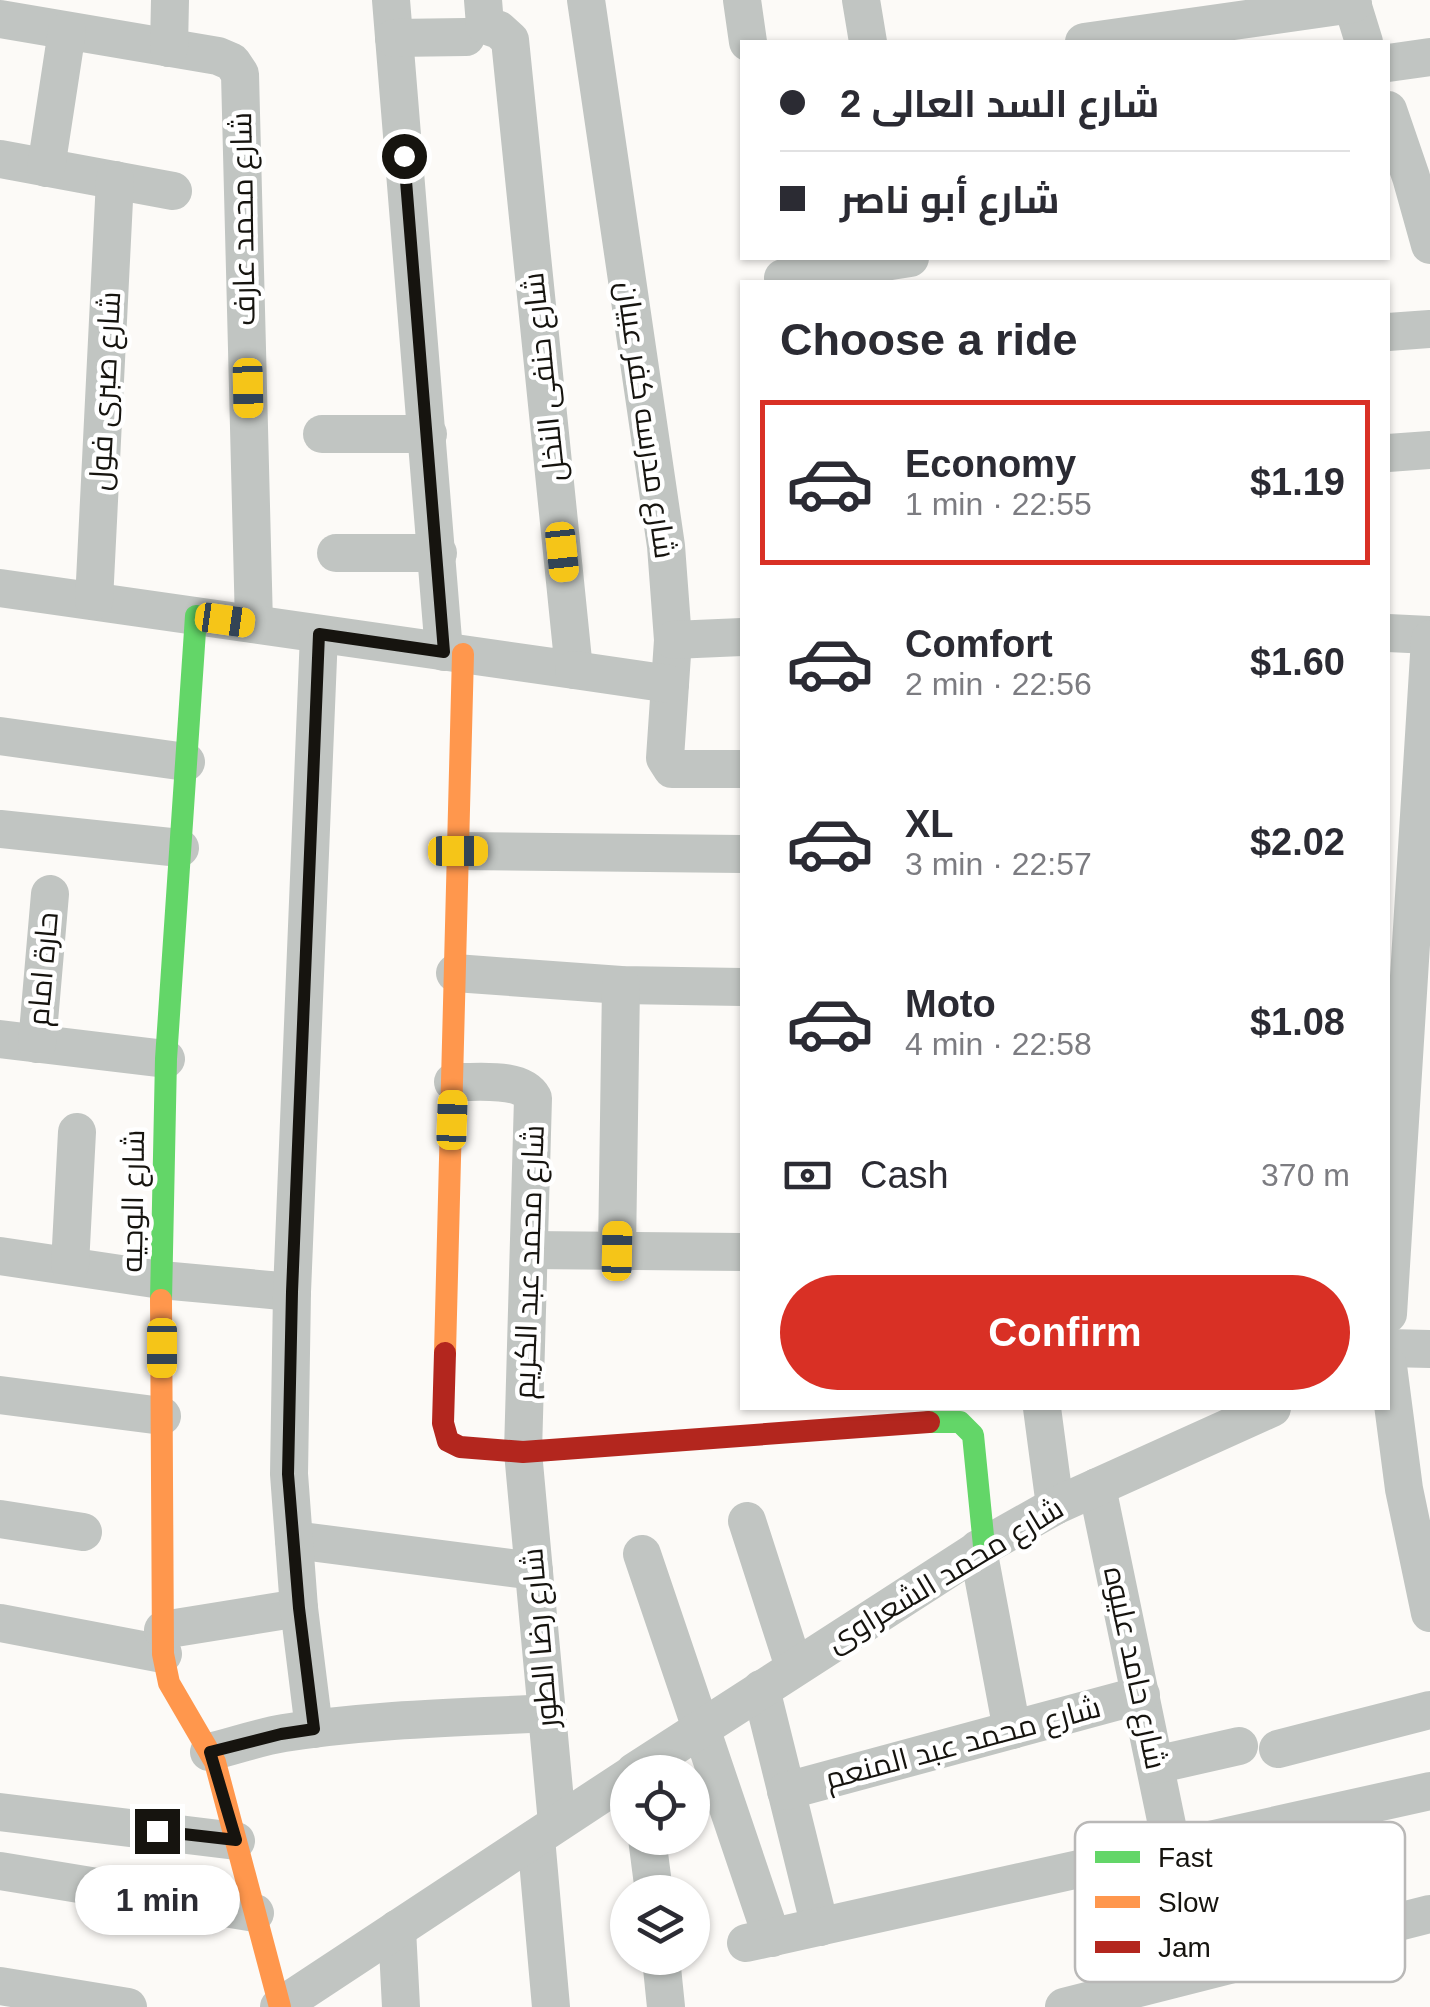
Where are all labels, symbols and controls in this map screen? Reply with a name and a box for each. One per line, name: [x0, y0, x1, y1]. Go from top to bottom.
text: شارع السد العالى 2: [840, 83, 1159, 125]
street label: شارع محمد عارف: [224, 112, 265, 326]
route start: [382, 134, 427, 179]
text: شارع أبو ناصر: [840, 179, 1059, 221]
street label: شارع حنفى النخل: [516, 270, 575, 483]
street label: شارع مدرسه كفر عبيان: [607, 279, 682, 561]
street label: شارع صبرى فول: [83, 290, 130, 492]
text: Choose a ride: [780, 314, 1078, 365]
car: [232, 358, 264, 418]
icon: car: [785, 438, 875, 528]
text: Economy: [905, 443, 1076, 485]
text: $1.19: [1250, 461, 1345, 503]
text: 1 min · 22:55: [905, 486, 1092, 522]
car: [544, 521, 580, 583]
car: [193, 601, 257, 639]
icon: car: [785, 618, 875, 708]
text: Comfort: [905, 623, 1053, 665]
text: $1.60: [1250, 641, 1345, 683]
text: 2 min · 22:56: [905, 666, 1092, 702]
icon: car: [785, 798, 875, 888]
text: XL: [905, 803, 954, 845]
text: $2.02: [1250, 821, 1345, 863]
car: [428, 836, 488, 866]
text: 3 min · 22:57: [905, 846, 1092, 882]
street label: حارة امام: [21, 911, 68, 1028]
icon: car: [785, 978, 875, 1068]
text: Moto: [905, 983, 996, 1025]
text: $1.08: [1250, 1001, 1345, 1043]
text: 4 min · 22:58: [905, 1026, 1092, 1062]
car: [436, 1089, 468, 1151]
street label: شارع محمد عبد الكريم: [507, 1124, 554, 1400]
street label: شارع الوجيه: [115, 1129, 154, 1273]
icon: cash: [780, 1148, 835, 1203]
text: Cash: [860, 1154, 949, 1196]
text: 370 m: [1261, 1157, 1350, 1193]
car: [601, 1221, 633, 1281]
button: Confirm: [780, 1275, 1350, 1390]
car: [147, 1318, 177, 1378]
street label: شارع محمد الشعراوى: [821, 1491, 1071, 1662]
street label: شارع رضا الطور: [515, 1547, 568, 1731]
street label: شارع حامد عليوه: [1094, 1564, 1173, 1773]
street label: شارع محمد عبد المنعم: [822, 1690, 1105, 1799]
map controls: [610, 1755, 710, 1975]
button: locate: [610, 1755, 710, 1855]
route end: [135, 1809, 180, 1854]
legend: [1075, 1822, 1405, 1982]
text: Fast: [1158, 1842, 1213, 1873]
callout: 1 min: [74, 1866, 240, 1936]
button: layers: [610, 1875, 710, 1975]
text: 1 min: [116, 1882, 199, 1918]
text: Slow: [1158, 1887, 1219, 1918]
text: Jam: [1158, 1932, 1211, 1963]

